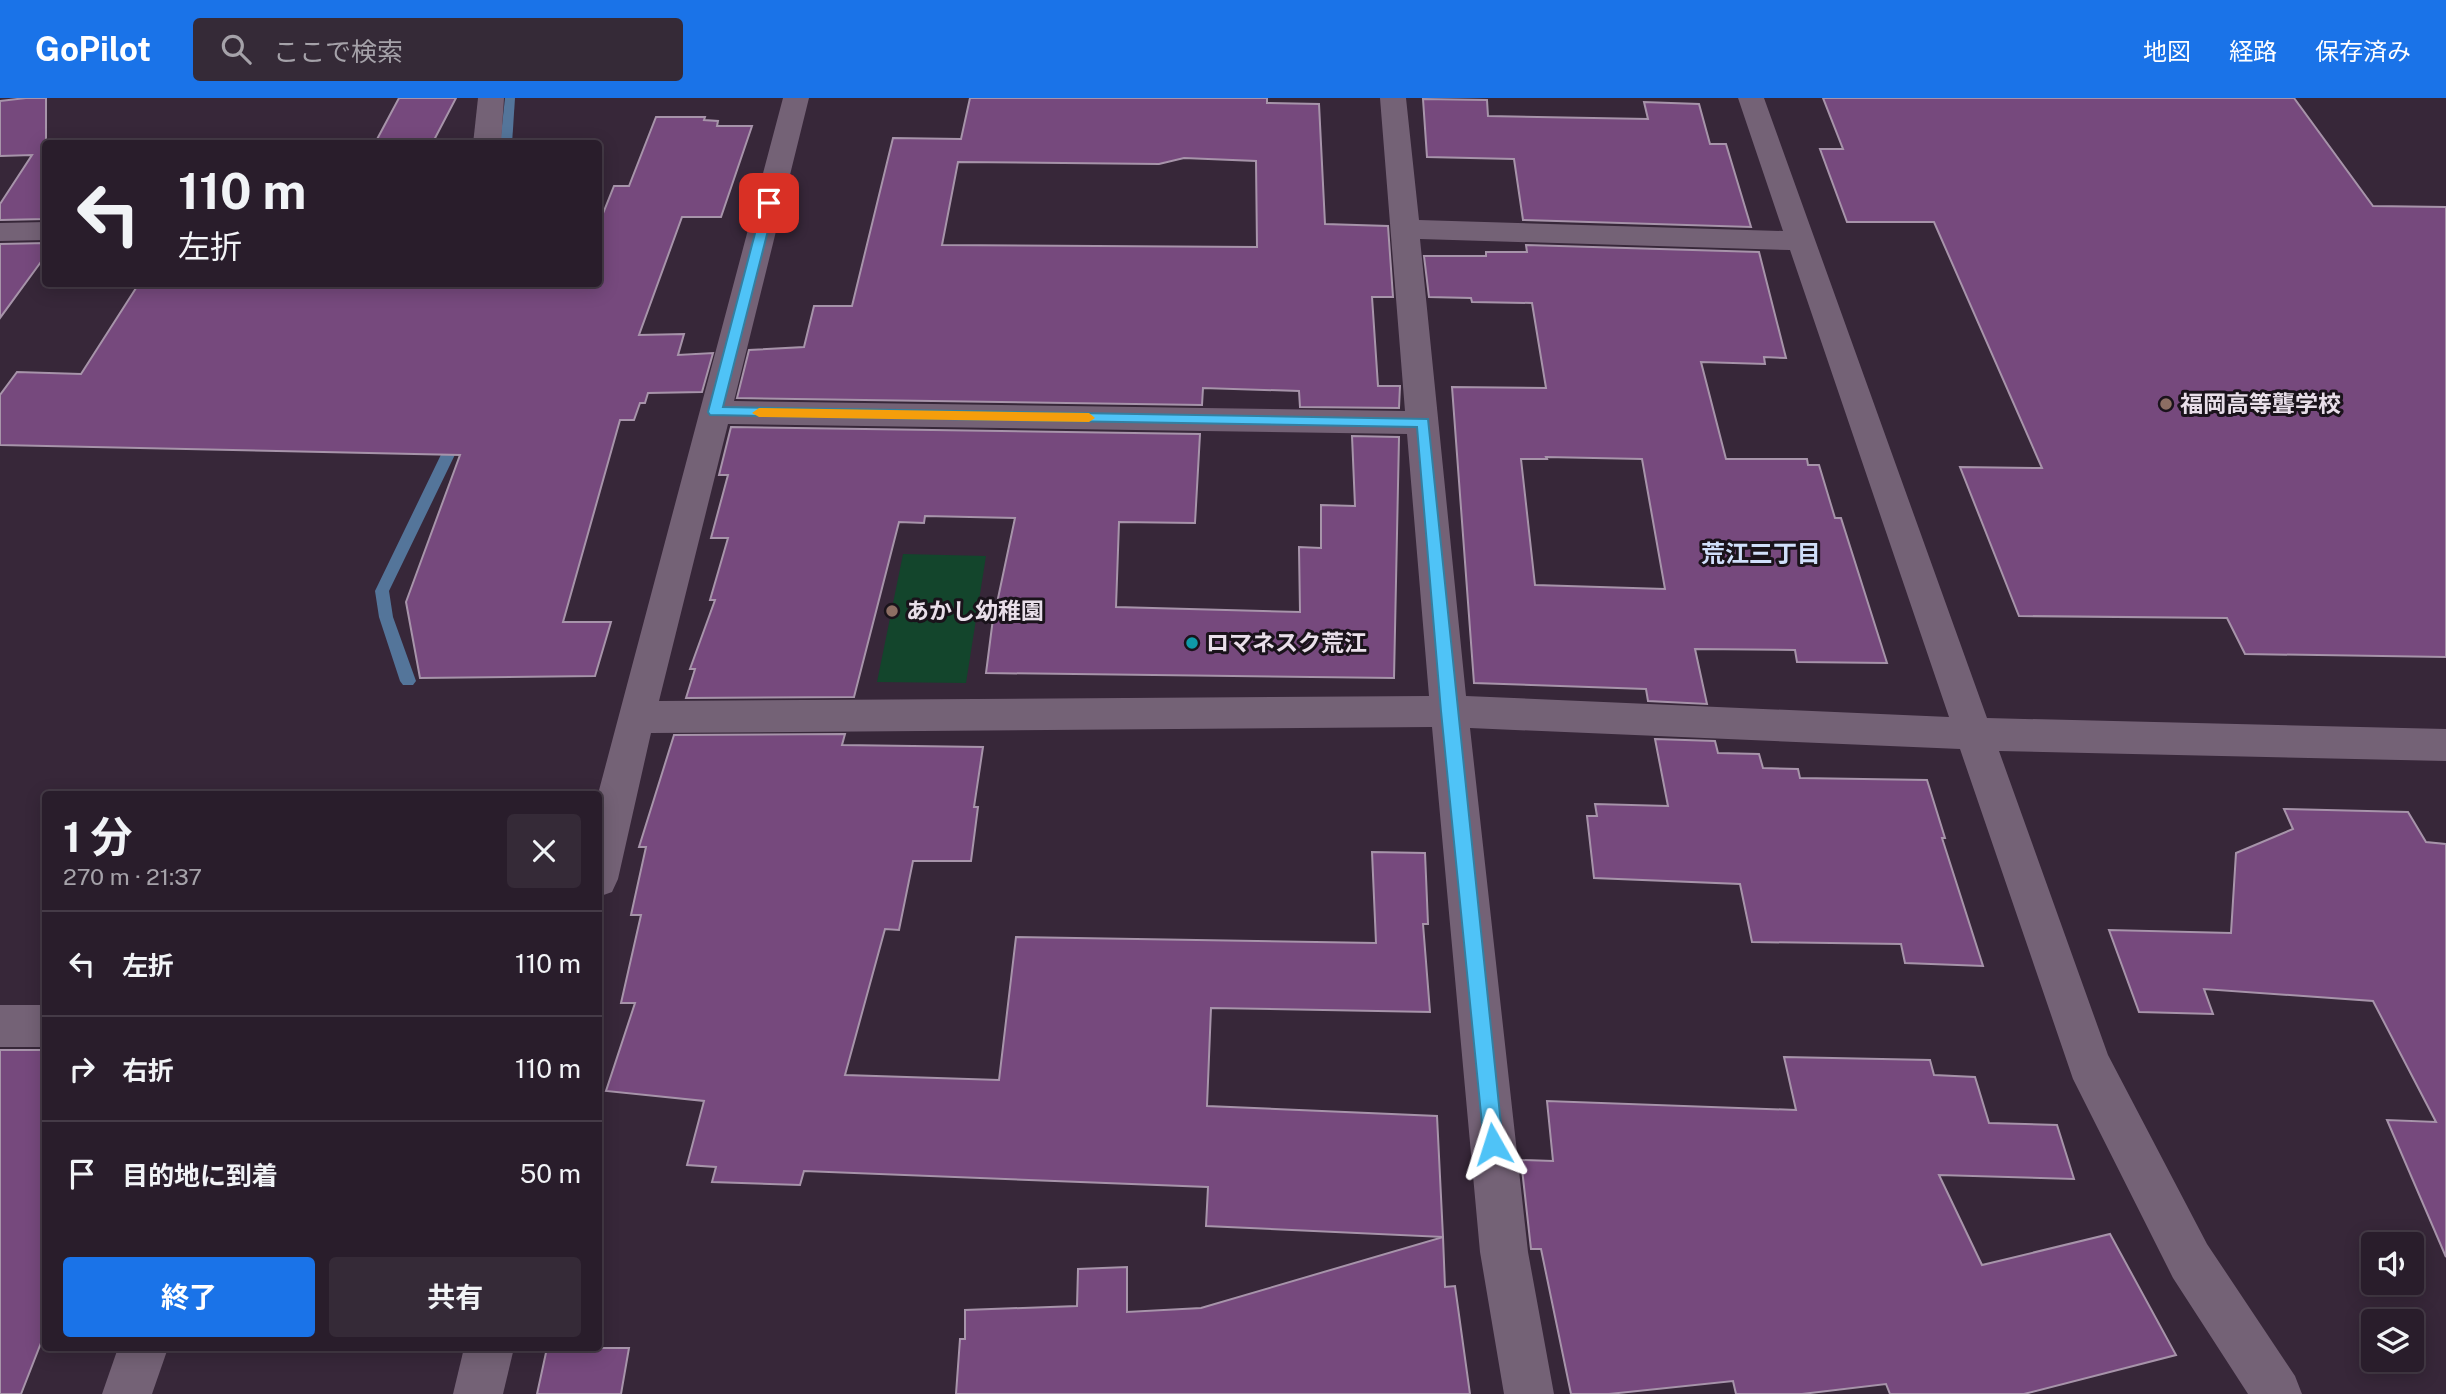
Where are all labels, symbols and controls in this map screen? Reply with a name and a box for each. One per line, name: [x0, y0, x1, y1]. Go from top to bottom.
search box: [193, 18, 683, 81]
text: GoPilot: [35, 30, 151, 68]
icon: search: [217, 30, 255, 68]
text: ここで検索: [273, 36, 403, 67]
text: 地図: [2143, 37, 2191, 65]
text: 経路: [2229, 37, 2277, 65]
text: 保存済み: [2315, 37, 2411, 65]
text: 110 m: [178, 162, 306, 220]
icon: left: [63, 168, 154, 259]
pin: [739, 173, 799, 233]
icon: arrive: [750, 184, 788, 222]
text: 左折: [178, 228, 242, 265]
place label: 福岡高等聾学校: [2180, 390, 2341, 417]
marker: 福岡高等聾学校: [2158, 396, 2174, 412]
district label: 荒江三丁目: [1701, 539, 1821, 567]
place label: あかし幼稚園: [906, 597, 1044, 624]
marker: あかし幼稚園: [884, 603, 900, 619]
place label: ロマネスク荒江: [1206, 629, 1367, 656]
marker: ロマネスク荒江: [1184, 635, 1200, 651]
text: 1 分: [63, 812, 132, 861]
button: close: [507, 814, 581, 888]
text: 270 m · 21:37: [63, 863, 202, 890]
icon: left: [63, 945, 101, 983]
text: 110 m: [515, 948, 581, 979]
text: 左折: [122, 950, 174, 981]
icon: right: [63, 1050, 101, 1088]
text: 110 m: [515, 1053, 581, 1084]
text: 右折: [122, 1055, 174, 1086]
position arrow: [1456, 1107, 1530, 1181]
icon: arrive: [63, 1155, 101, 1193]
text: 50 m: [520, 1158, 581, 1189]
text: 目的地に到着: [122, 1160, 278, 1191]
map controls: [2361, 1232, 2424, 1372]
button: sound: [2361, 1232, 2424, 1295]
button: 終了: [63, 1257, 315, 1337]
button: 共有: [329, 1257, 581, 1337]
button: layers: [2361, 1309, 2424, 1372]

